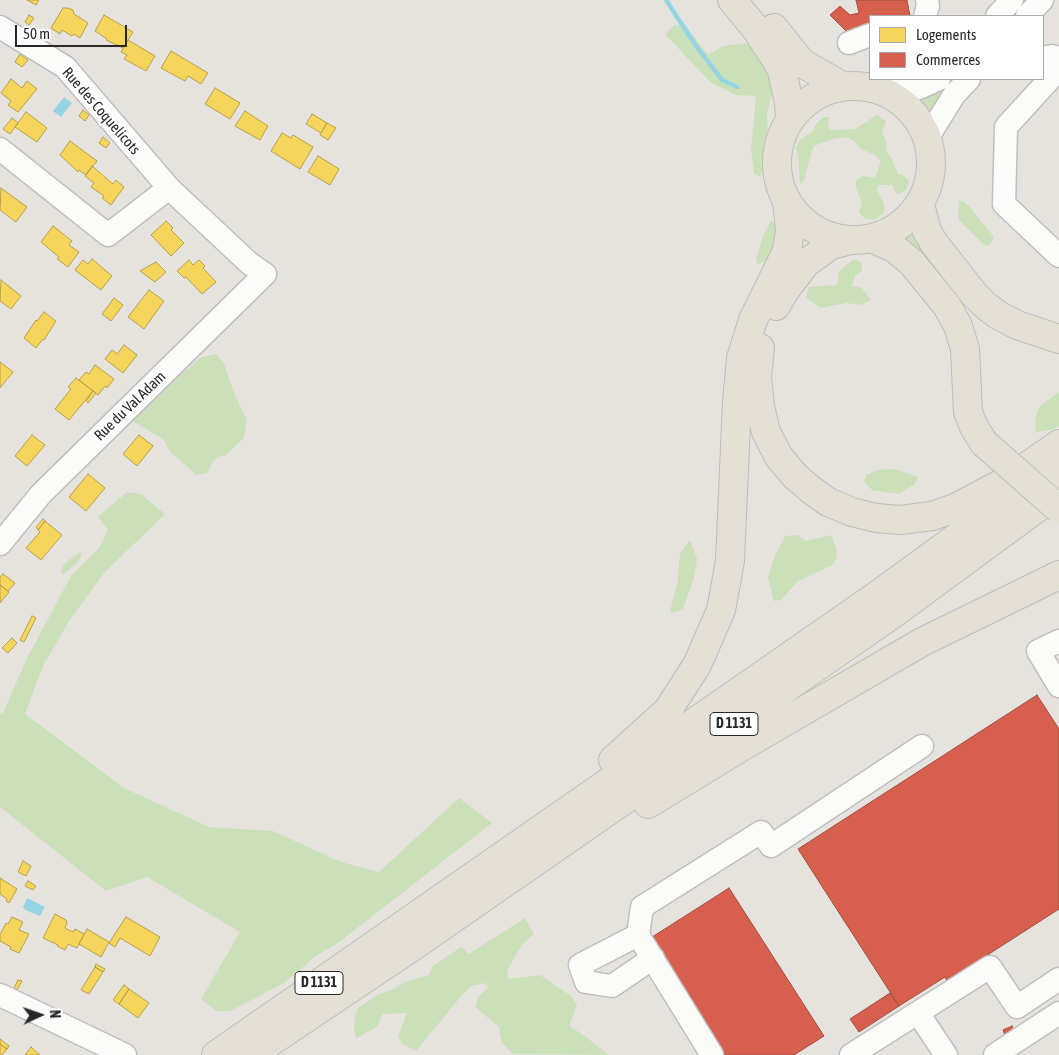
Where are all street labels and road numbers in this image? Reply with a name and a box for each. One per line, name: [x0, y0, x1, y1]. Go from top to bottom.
street label: Rue des Coquelicots: [58, 64, 144, 158]
street label: Rue du Val Adam: [91, 368, 169, 444]
road number: D 1131: [710, 712, 758, 736]
road number: D 1131: [295, 971, 343, 994]

